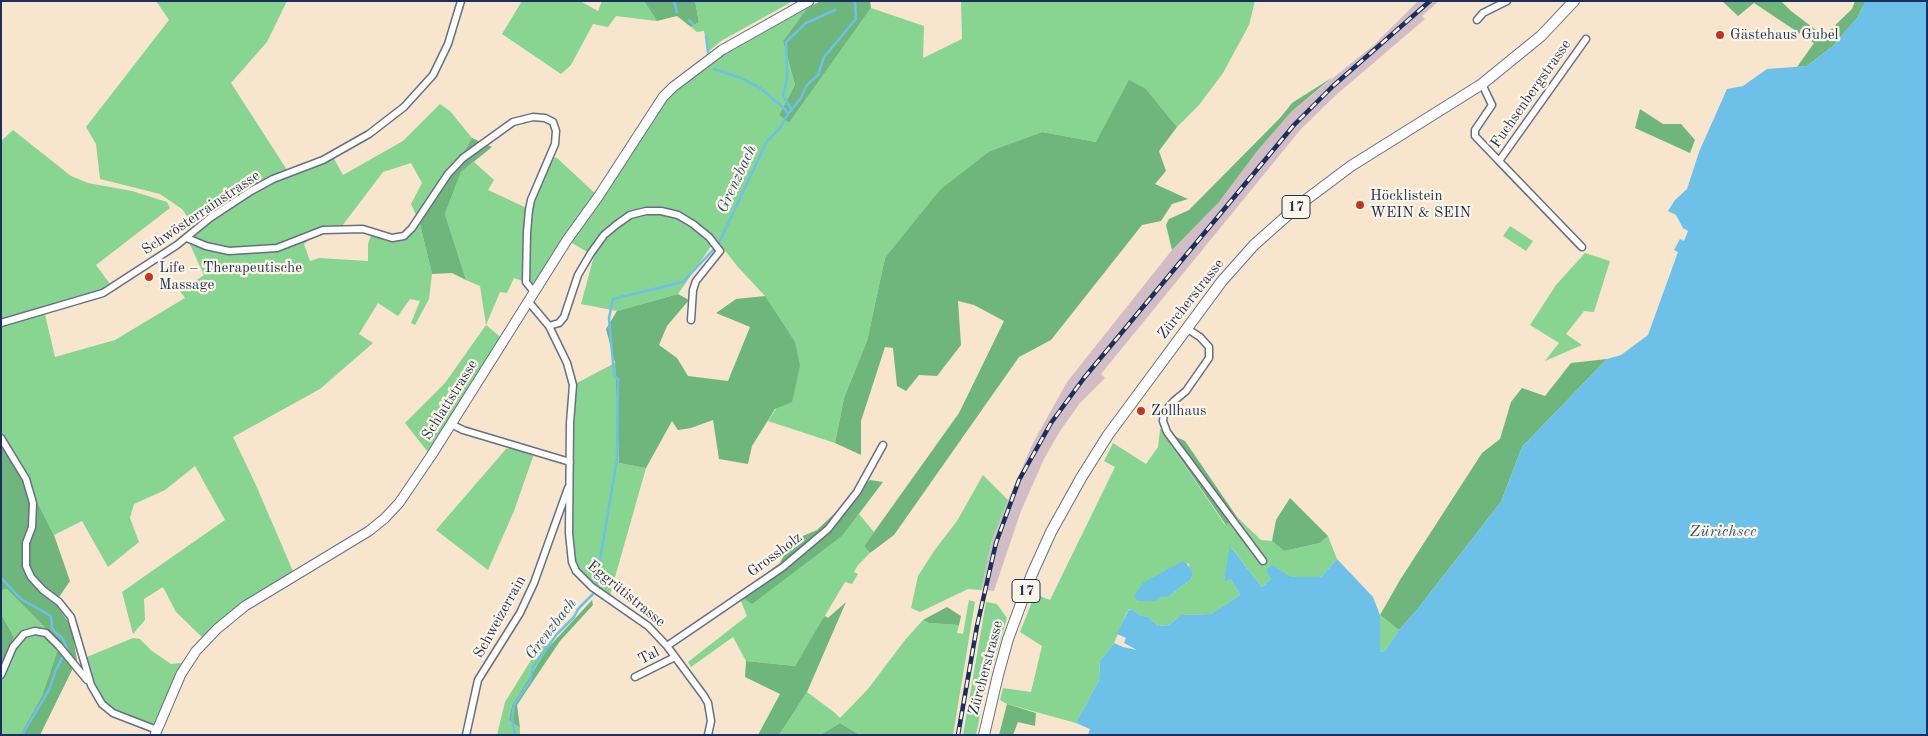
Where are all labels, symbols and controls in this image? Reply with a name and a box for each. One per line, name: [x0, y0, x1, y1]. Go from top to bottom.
place label: Gästehaus Gubel: [1730, 26, 1839, 44]
marker: Gästehaus Gubel: [1714, 29, 1726, 41]
street label: Fuchsenbergstrasse: [1487, 36, 1575, 152]
water label: Grenzbach: [713, 142, 761, 216]
street label: Schwösterrainstrasse: [139, 167, 263, 259]
place label: Höcklistein WEIN & SEIN: [1370, 187, 1471, 222]
road number: 17: [1282, 196, 1310, 218]
marker: Höcklistein WEIN & SEIN: [1354, 199, 1366, 211]
street label: Zürcherstrasse: [1154, 255, 1228, 343]
place label: Life – Therapeutische Massage: [159, 259, 302, 294]
marker: Life – Therapeutische Massage: [143, 271, 155, 283]
street label: Schlattstrasse: [418, 357, 482, 443]
place label: Zollhaus: [1151, 402, 1206, 420]
marker: Zollhaus: [1135, 405, 1147, 417]
water label: Zürichsee: [1689, 522, 1757, 542]
street label: Grossholz: [744, 529, 806, 581]
street label: Eggrütistrasse: [583, 557, 669, 631]
street label: Schweizerrain: [470, 573, 530, 661]
road number: 17: [1012, 580, 1040, 602]
water label: Grenzbach: [521, 594, 581, 664]
street label: Zürcherstrasse: [965, 619, 1007, 717]
street label: Tal: [635, 643, 663, 669]

